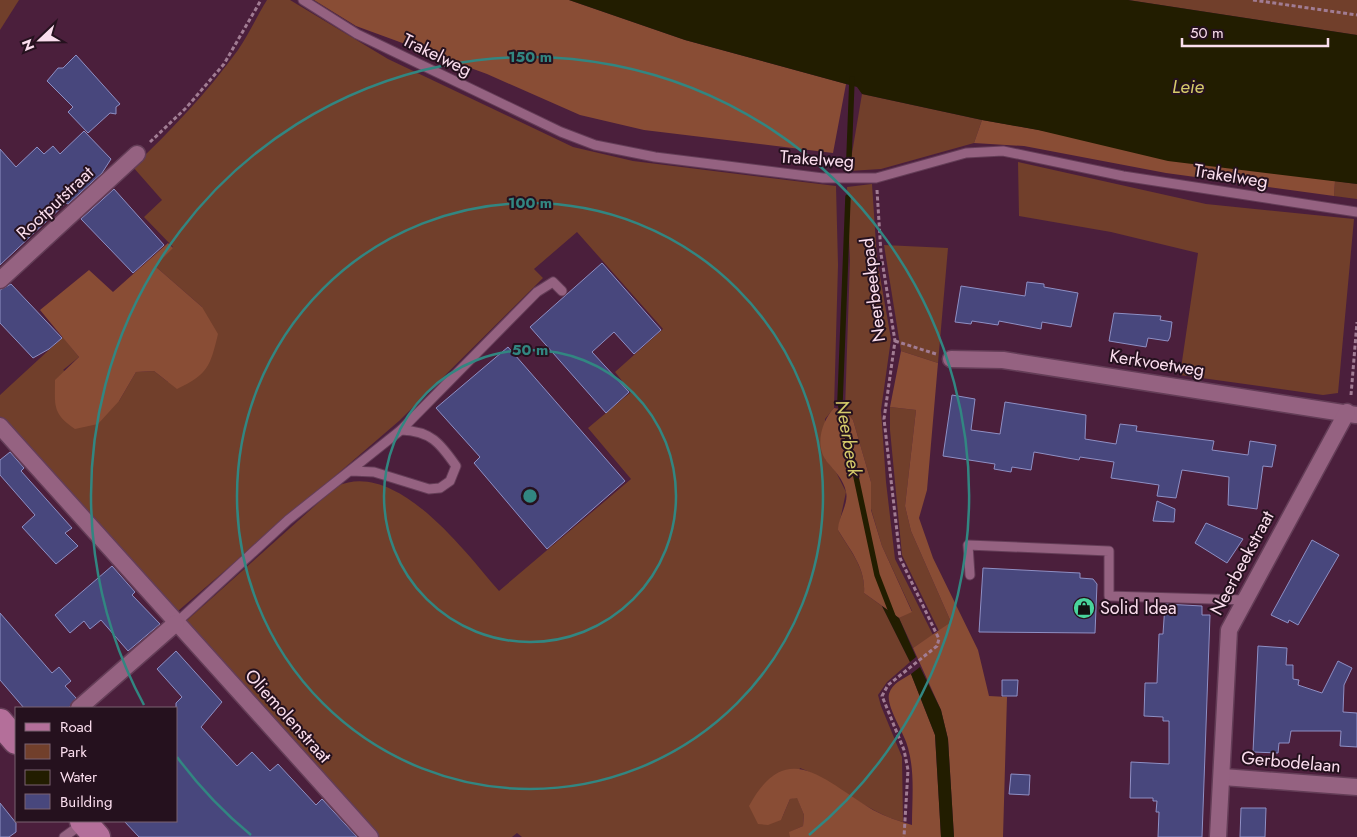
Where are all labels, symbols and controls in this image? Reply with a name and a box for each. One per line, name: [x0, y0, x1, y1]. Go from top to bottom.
north arrow: [15, 15, 65, 65]
scale bar: [1182, 15, 1328, 47]
text: 50 m: [1190, 22, 1224, 44]
street label: Trakelweg: [398, 27, 476, 83]
text: N: [17, 36, 39, 54]
text: 150 m: [508, 46, 552, 68]
water label: Leie: [1172, 73, 1205, 100]
street label: Trakelweg: [779, 143, 855, 175]
street label: Trakelweg: [1192, 157, 1270, 195]
street label: Rootputstraat: [10, 160, 100, 246]
text: 100 m: [508, 192, 552, 214]
street label: Neerbeekpad: [854, 237, 892, 343]
text: 50 m: [512, 339, 548, 361]
street label: Kerkvoetweg: [1108, 343, 1206, 383]
water label: Neerbeek: [829, 398, 869, 479]
centre of rings: [521, 487, 539, 505]
street label: Neerbeekstraat: [1204, 506, 1281, 620]
place label: Solid Idea: [1100, 595, 1177, 621]
shop icon: Solid Idea: [1072, 596, 1096, 620]
street label: Oliemolenstraat: [239, 663, 338, 769]
legend: [15, 707, 178, 822]
text: Road: [60, 716, 92, 738]
text: Park: [60, 741, 87, 763]
street label: Gerbodelaan: [1240, 745, 1342, 779]
text: Water: [60, 766, 98, 788]
text: Building: [60, 791, 112, 813]

